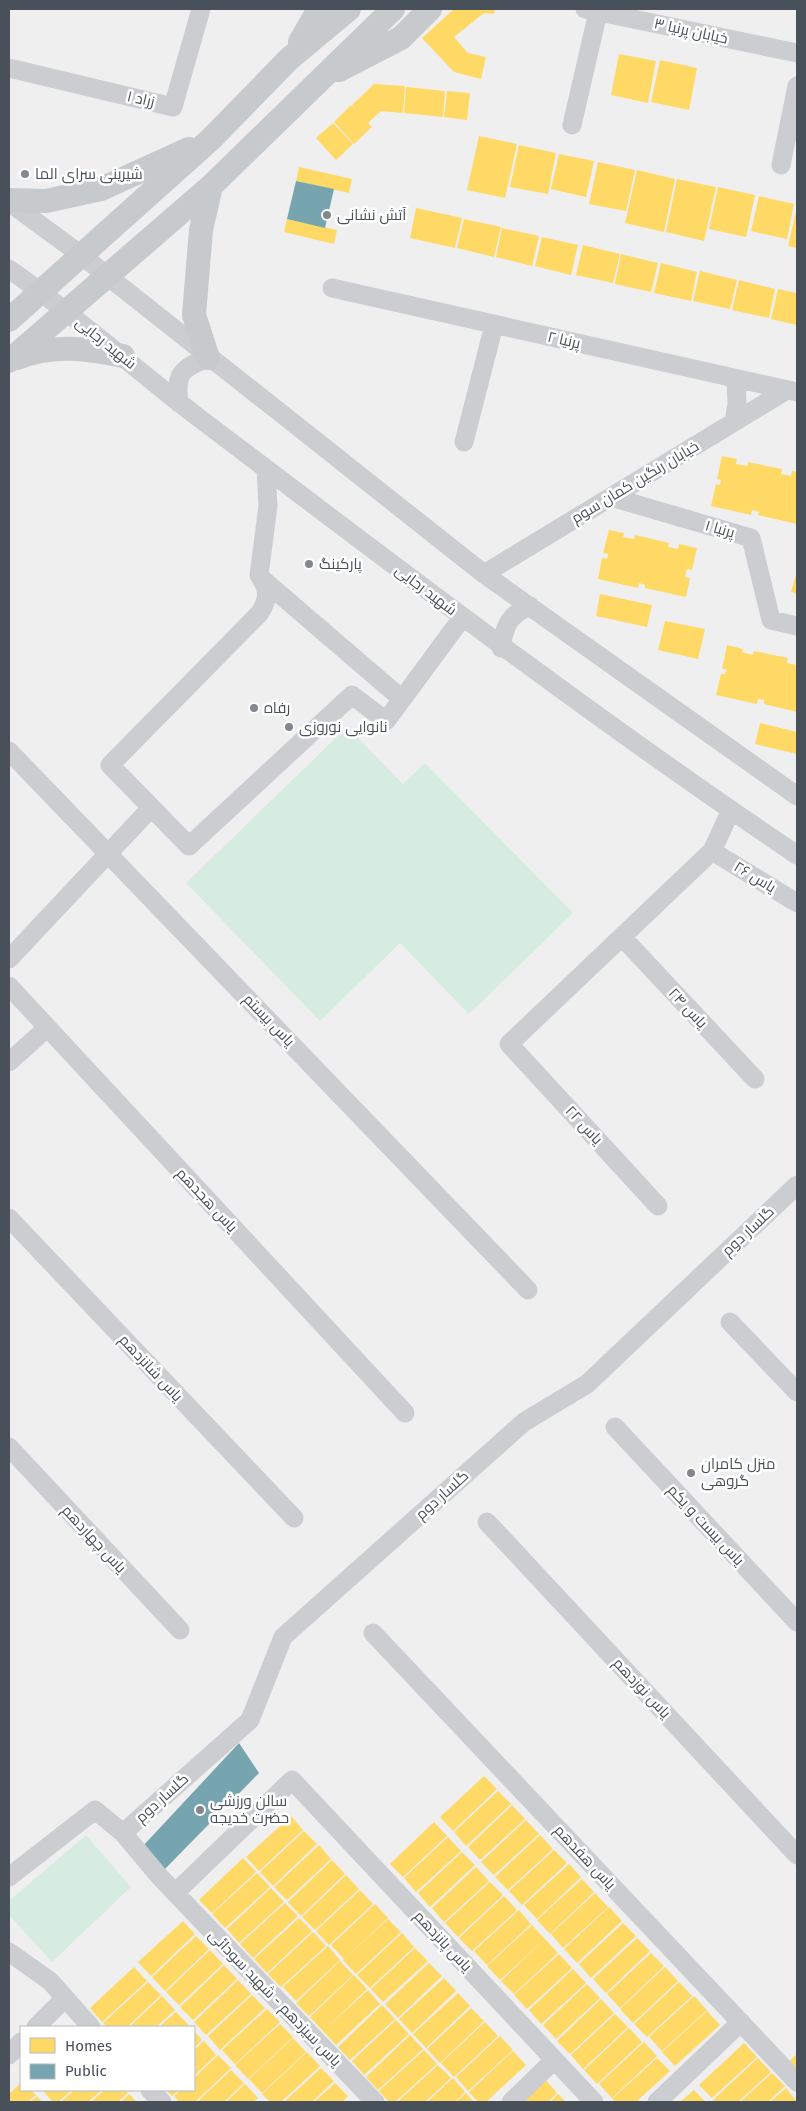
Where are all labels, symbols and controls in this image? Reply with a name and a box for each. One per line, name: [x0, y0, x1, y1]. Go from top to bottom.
street label: خیابان پرنیا ۳: [652, 14, 730, 49]
street label: زراد ۱: [125, 87, 157, 111]
place label: شیرینی سرای الما: [35, 165, 143, 184]
marker: شیرینی سرای الما: [19, 168, 31, 180]
place label: آتش نشانی: [337, 206, 406, 225]
marker: آتش نشانی: [321, 209, 333, 221]
street label: شهید رجایی: [71, 313, 140, 374]
street label: پرنیا ۲: [546, 327, 582, 353]
street label: خیابان رنگین کمان سوم: [568, 437, 702, 528]
street label: پرنیا ۱: [703, 516, 737, 543]
place label: پارکینگ: [319, 555, 362, 574]
marker: پارکینگ: [303, 558, 315, 570]
street label: شهید رجایی: [391, 561, 460, 620]
place label: رفاه: [264, 699, 290, 717]
marker: رفاه: [248, 702, 260, 714]
place label: نانوایی نوروزی: [299, 718, 388, 737]
marker: نانوایی نوروزی: [283, 721, 295, 733]
street label: یاس ۲۶: [730, 858, 779, 897]
street label: یاس ۲۴: [664, 984, 711, 1033]
street label: یاس بیستم: [239, 990, 298, 1051]
street label: یاس ۲۲: [561, 1102, 606, 1149]
street label: یاس هجدهم: [172, 1164, 241, 1237]
street label: گلسار دوم: [718, 1202, 779, 1260]
street label: یاس شانزدهم: [115, 1331, 187, 1406]
place label: منزل کامران گروهی: [701, 1455, 775, 1491]
street label: گلسار دوم: [412, 1467, 473, 1524]
marker: منزل کامران گروهی: [685, 1467, 697, 1479]
street label: یاس بیست و یکم: [663, 1481, 748, 1570]
street label: یاس چهاردهم: [57, 1501, 130, 1577]
street label: یاس نوزدهم: [609, 1654, 675, 1723]
street label: گلسار دوم: [132, 1770, 193, 1827]
place label: سالن ورزشی حضرت خدیجه: [210, 1792, 289, 1827]
marker: سالن ورزشی حضرت خدیجه: [194, 1804, 206, 1816]
street label: یاس هفدهم: [550, 1821, 620, 1894]
street label: یاس پانزدهم: [410, 1907, 476, 1976]
street label: یاس سیزدهم - شهید سودائی: [204, 1926, 345, 2071]
legend: [20, 2026, 195, 2091]
text: Homes: [65, 2037, 112, 2055]
text: Public: [65, 2062, 107, 2080]

